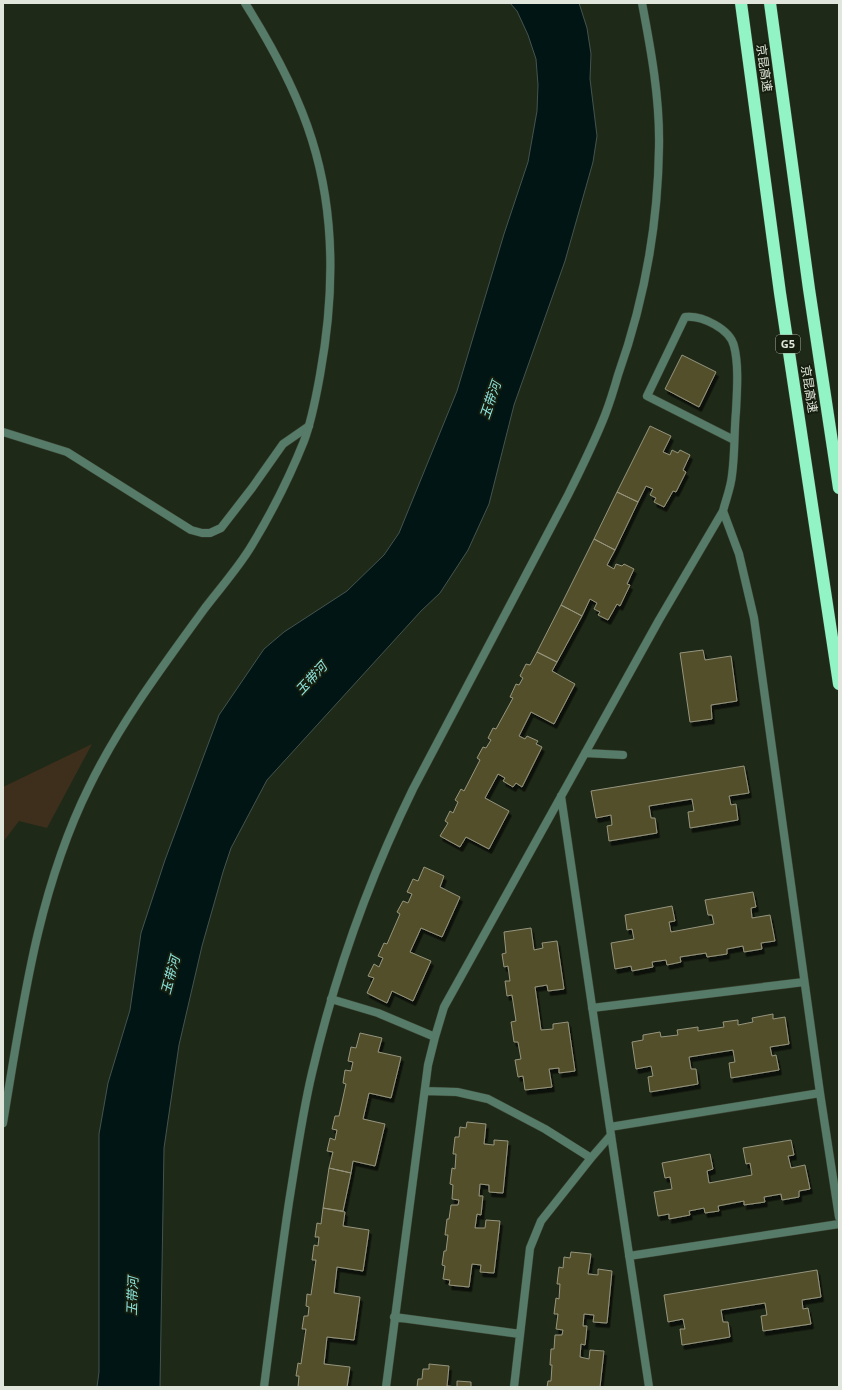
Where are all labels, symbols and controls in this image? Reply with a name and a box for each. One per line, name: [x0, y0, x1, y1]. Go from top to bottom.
street label: 京昆高速: [753, 43, 776, 93]
road number: G5: [776, 335, 800, 353]
street label: 京昆高速: [797, 364, 822, 414]
water label: 玉带河: [475, 376, 506, 421]
water label: 玉带河: [291, 655, 333, 698]
water label: 玉带河: [156, 951, 185, 996]
water label: 玉带河: [122, 1273, 142, 1316]

